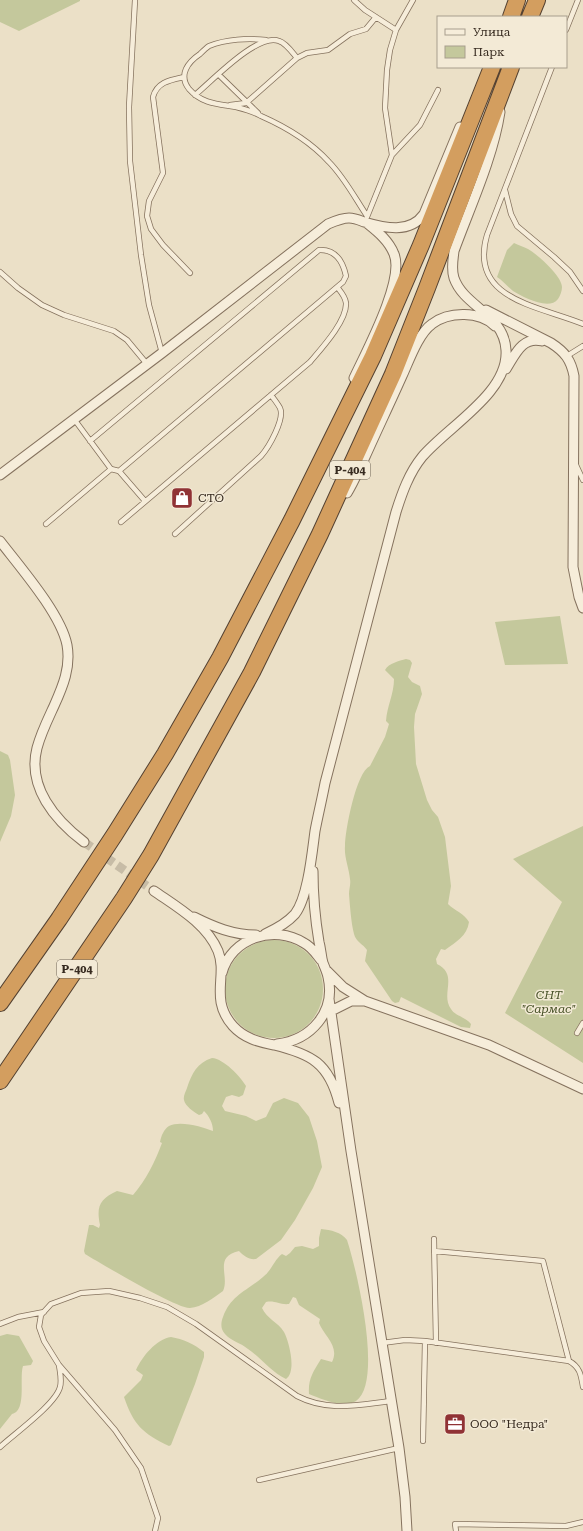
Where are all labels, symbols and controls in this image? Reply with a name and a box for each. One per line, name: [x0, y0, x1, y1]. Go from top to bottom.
legend: [437, 16, 567, 68]
text: Улица: [473, 25, 511, 39]
text: Парк: [473, 45, 505, 59]
road number: Р-404: [330, 461, 370, 479]
shop icon: СТО: [169, 485, 195, 511]
place label: СТО: [198, 491, 224, 505]
road number: Р-404: [57, 960, 97, 978]
park label: СНТ "Сармас": [522, 988, 576, 1016]
office icon: ООО "Недра": [442, 1411, 468, 1437]
place label: ООО "Недра": [470, 1417, 548, 1431]

